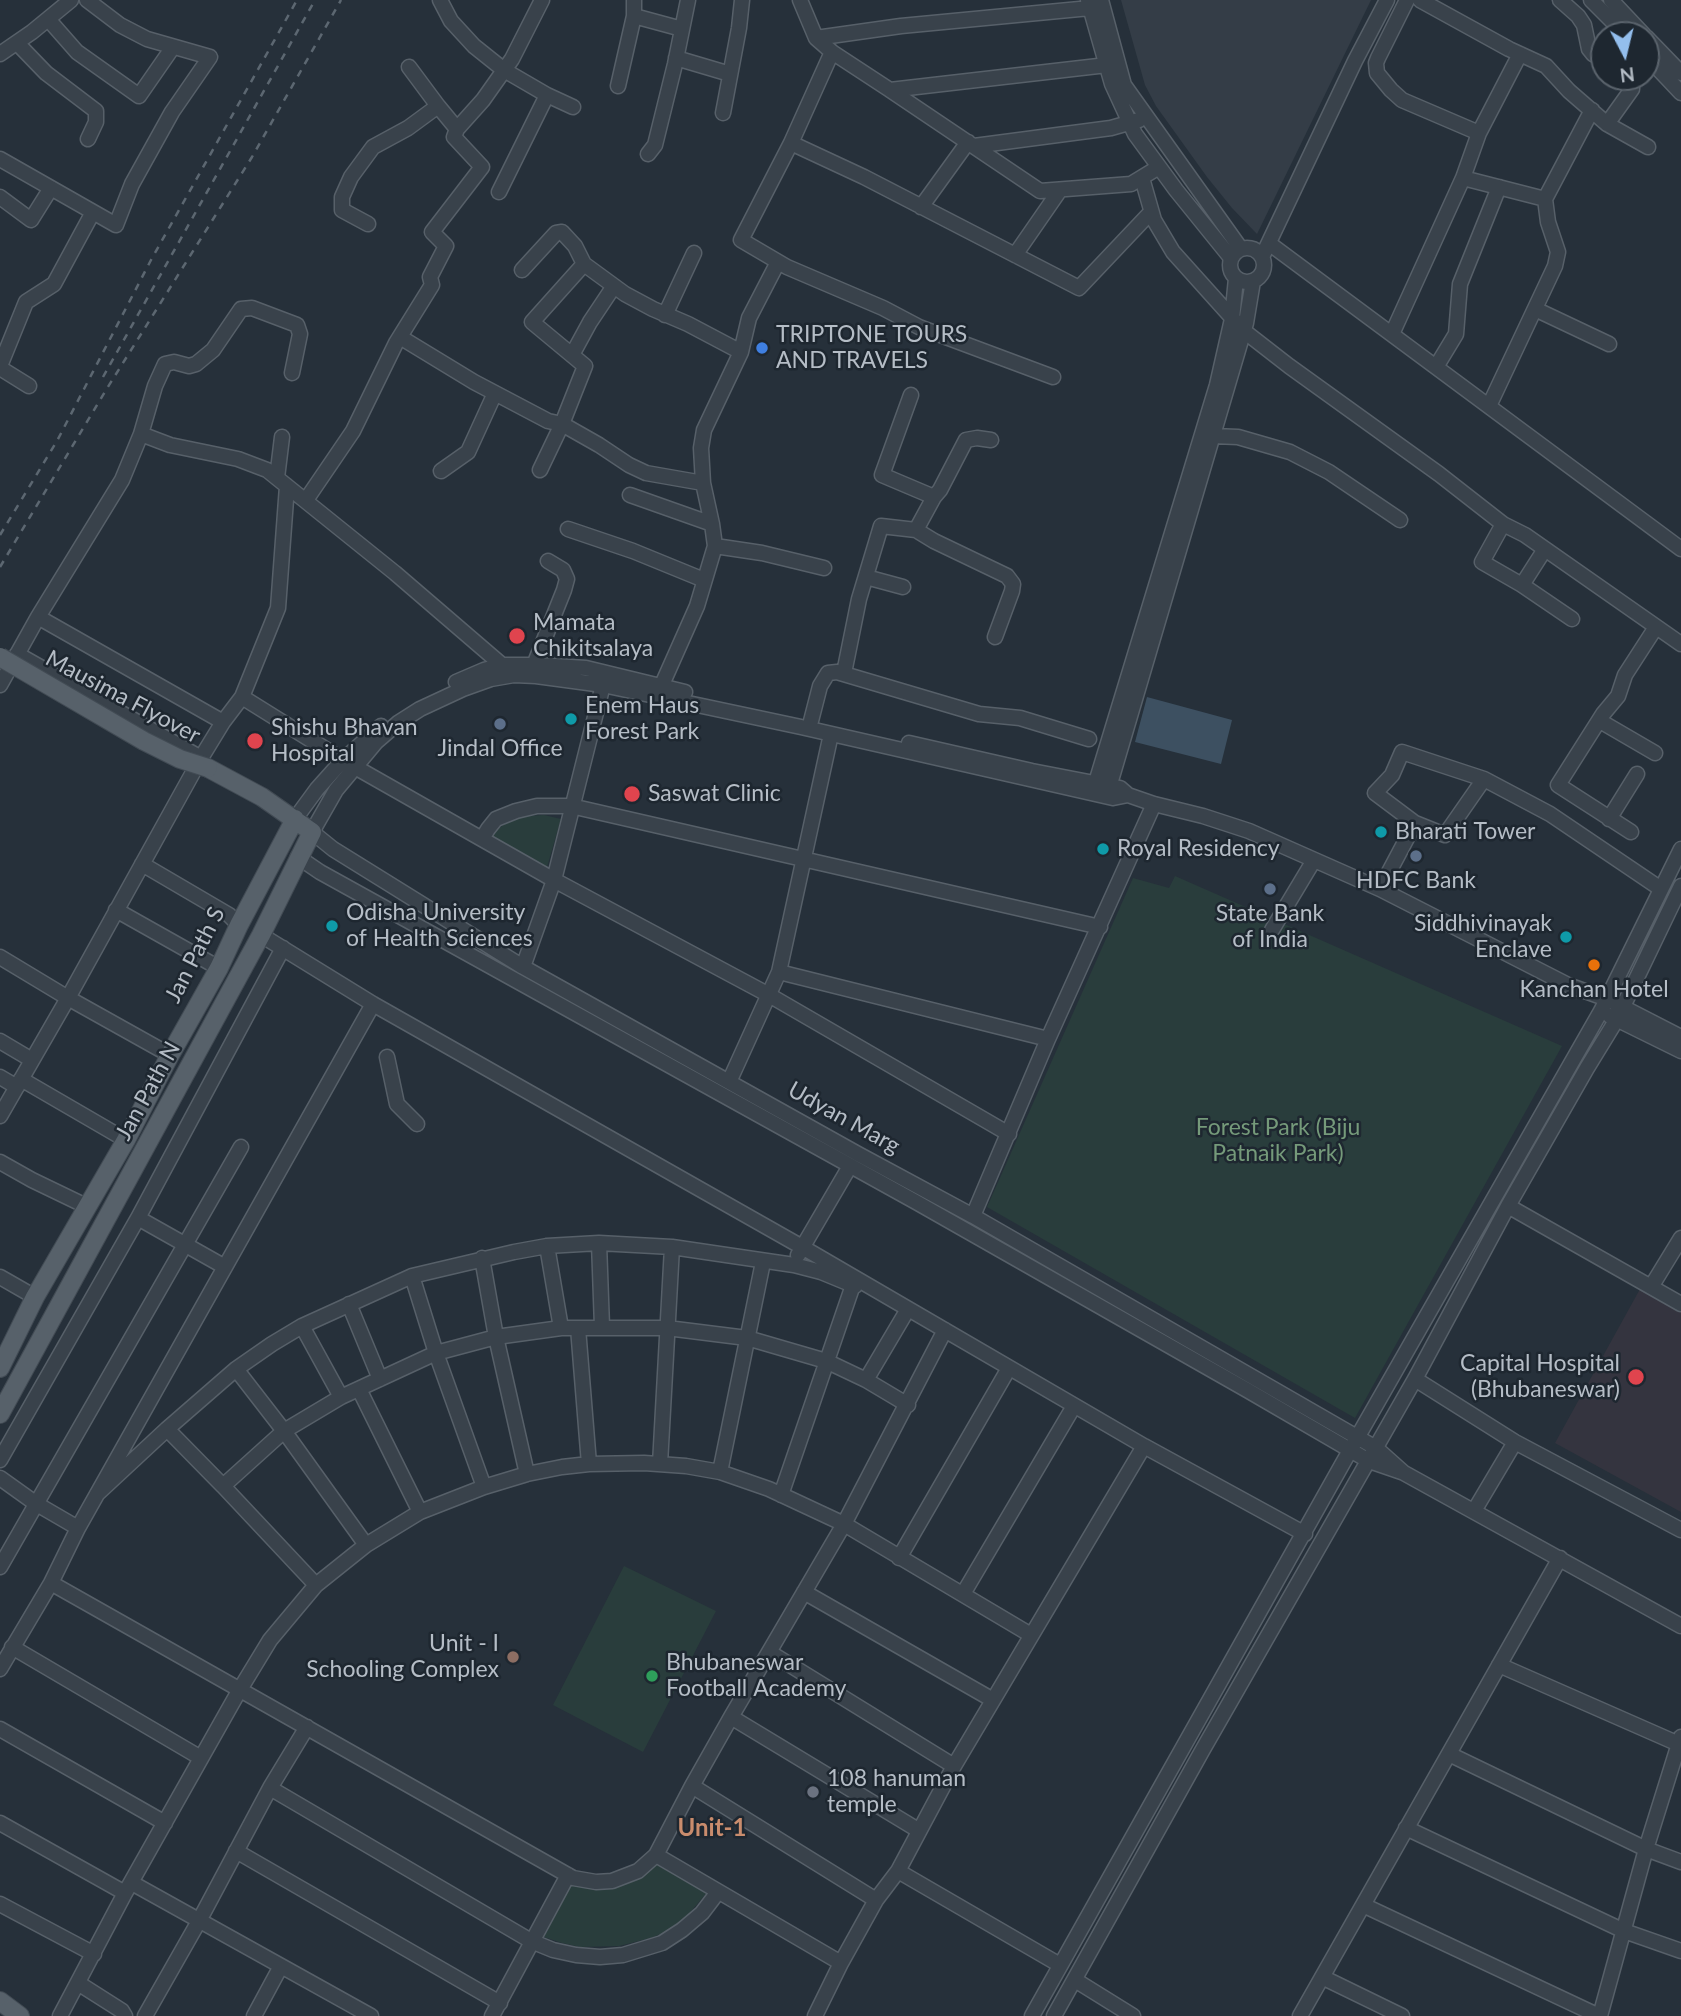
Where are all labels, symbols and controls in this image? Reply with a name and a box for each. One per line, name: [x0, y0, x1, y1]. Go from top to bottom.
north arrow: [1590, 21, 1660, 91]
text: N: [1619, 63, 1636, 88]
place label: TRIPTONE TOURS AND TRAVELS: [776, 321, 967, 375]
marker: TRIPTONE TOURS AND TRAVELS: [754, 340, 770, 356]
place label: Mamata Chikitsalaya: [533, 609, 653, 663]
marker: Mamata Chikitsalaya: [507, 626, 527, 646]
street label: Mausima Flyover: [41, 645, 205, 749]
place label: Enem Haus Forest Park: [585, 692, 699, 746]
marker: Enem Haus Forest Park: [563, 711, 579, 727]
place label: Shishu Bhavan Hospital: [271, 714, 418, 768]
marker: Jindal Office: [492, 716, 508, 732]
marker: Shishu Bhavan Hospital: [245, 731, 265, 751]
place label: Jindal Office: [437, 735, 563, 763]
place label: Saswat Clinic: [648, 780, 781, 808]
marker: Saswat Clinic: [622, 784, 642, 804]
place label: Bharati Tower: [1395, 818, 1535, 846]
marker: Bharati Tower: [1373, 824, 1389, 840]
place label: Royal Residency: [1117, 835, 1280, 863]
marker: Royal Residency: [1095, 841, 1111, 857]
marker: HDFC Bank: [1408, 848, 1424, 864]
place label: HDFC Bank: [1356, 867, 1476, 895]
marker: State Bank of India: [1262, 881, 1278, 897]
place label: Odisha University of Health Sciences: [346, 899, 533, 953]
place label: State Bank of India: [1216, 900, 1324, 954]
street label: Jan Path S: [159, 903, 231, 1007]
place label: Siddhivinayak Enclave: [1414, 910, 1552, 964]
marker: Odisha University of Health Sciences: [324, 918, 340, 934]
marker: Siddhivinayak Enclave: [1558, 929, 1574, 945]
marker: Kanchan Hotel: [1586, 957, 1602, 973]
place label: Kanchan Hotel: [1519, 976, 1669, 1004]
street label: Jan Path N: [110, 1037, 186, 1145]
street label: Udyan Marg: [783, 1076, 905, 1160]
park label: Forest Park (Biju Patnaik Park): [1196, 1114, 1360, 1168]
place label: Capital Hospital (Bhubaneswar): [1460, 1350, 1620, 1404]
marker: Capital Hospital (Bhubaneswar): [1626, 1367, 1646, 1387]
place label: Unit - I Schooling Complex: [306, 1630, 499, 1684]
marker: Unit - I Schooling Complex: [505, 1649, 521, 1665]
place label: Bhubaneswar Football Academy: [666, 1649, 846, 1703]
marker: Bhubaneswar Football Academy: [644, 1668, 660, 1684]
place label: 108 hanuman temple: [827, 1765, 966, 1819]
marker: 108 hanuman temple: [805, 1784, 821, 1800]
district label: Unit-1: [678, 1814, 746, 1842]

